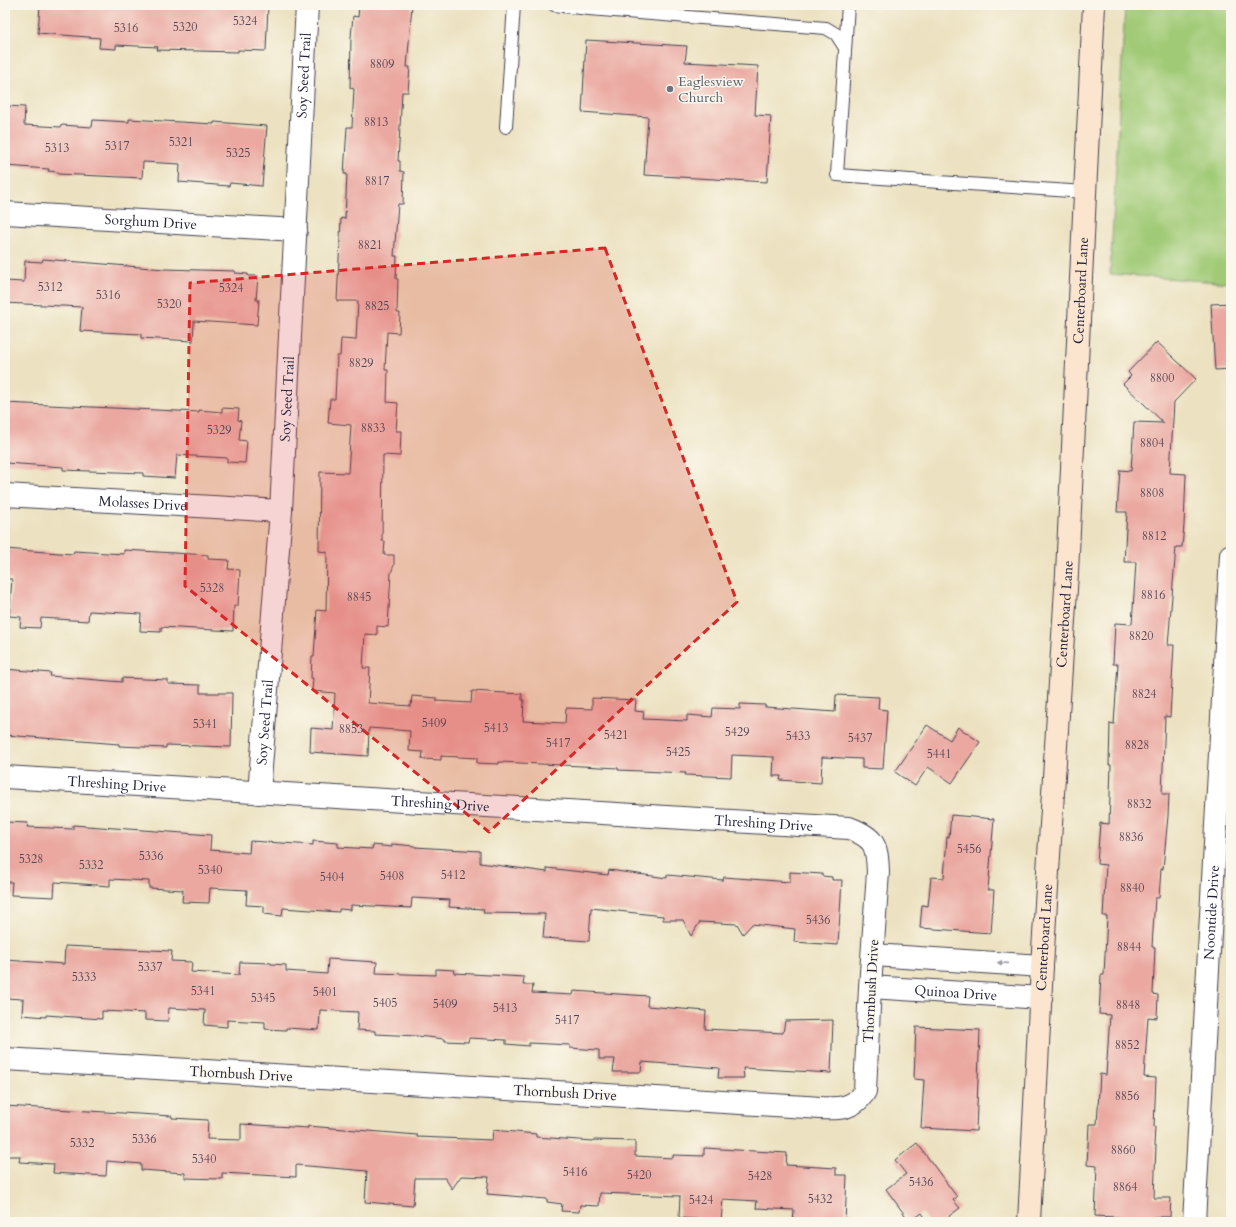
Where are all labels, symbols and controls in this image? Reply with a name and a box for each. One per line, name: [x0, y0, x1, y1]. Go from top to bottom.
house number: 5324: [233, 13, 257, 29]
house number: 5320: [173, 19, 197, 35]
house number: 5316: [114, 20, 138, 36]
street label: Soy Seed Trail: [292, 32, 315, 119]
house number: 8809: [370, 56, 394, 72]
place label: Eaglesview Church: [678, 72, 745, 107]
marker: Eaglesview Church: [665, 84, 675, 94]
house number: 8813: [364, 114, 388, 130]
house number: 5321: [169, 134, 193, 150]
house number: 5317: [105, 138, 129, 154]
house number: 5313: [45, 140, 69, 156]
house number: 5325: [226, 145, 250, 161]
house number: 8817: [365, 173, 389, 189]
street label: Sorghum Drive: [104, 209, 197, 234]
street label: Centerboard Lane: [1068, 236, 1092, 344]
house number: 8821: [358, 237, 382, 253]
house number: 5312: [38, 279, 62, 295]
house number: 5324: [219, 280, 243, 296]
house number: 5316: [96, 287, 120, 303]
house number: 5320: [157, 296, 181, 312]
house number: 8825: [365, 298, 389, 314]
street label: Soy Seed Trail: [275, 355, 298, 442]
house number: 8829: [349, 355, 373, 371]
house number: 8800: [1150, 370, 1174, 386]
house number: 8833: [361, 420, 385, 436]
house number: 5329: [207, 422, 231, 438]
house number: 8804: [1140, 435, 1164, 451]
house number: 8808: [1140, 485, 1164, 501]
street label: Molasses Drive: [98, 491, 187, 515]
house number: 8812: [1142, 528, 1166, 544]
street label: Centerboard Lane: [1052, 560, 1077, 668]
house number: 5328: [200, 580, 224, 596]
house number: 8816: [1141, 587, 1165, 603]
house number: 8845: [347, 589, 371, 605]
house number: 8820: [1129, 628, 1153, 644]
street label: Soy Seed Trail: [252, 678, 277, 766]
house number: 8824: [1132, 686, 1156, 702]
house number: 5409: [422, 715, 446, 731]
house number: 5341: [193, 716, 217, 732]
house number: 5413: [484, 720, 508, 736]
house number: 8853: [339, 721, 363, 737]
house number: 5429: [725, 724, 749, 740]
house number: 5421: [604, 727, 628, 743]
house number: 5433: [786, 728, 810, 744]
house number: 5437: [848, 730, 872, 746]
house number: 5417: [546, 735, 570, 751]
house number: 8828: [1125, 737, 1149, 753]
house number: 5425: [666, 744, 690, 760]
house number: 5441: [927, 746, 951, 762]
street label: Threshing Drive: [67, 771, 167, 796]
street label: Threshing Drive: [390, 791, 490, 816]
house number: 8832: [1127, 796, 1151, 812]
street label: Threshing Drive: [714, 810, 814, 835]
house number: 8836: [1119, 829, 1143, 845]
house number: 5456: [957, 841, 981, 857]
house number: 5336: [139, 848, 163, 864]
house number: 5328: [19, 851, 43, 867]
house number: 5332: [79, 857, 103, 873]
house number: 5340: [198, 862, 222, 878]
street label: Noontide Drive: [1199, 865, 1223, 960]
house number: 5412: [441, 867, 465, 883]
house number: 5408: [380, 868, 404, 884]
house number: 5404: [320, 869, 344, 885]
house number: 8840: [1120, 880, 1144, 896]
street label: Centerboard Lane: [1031, 883, 1057, 991]
house number: 5436: [806, 912, 830, 928]
street label: Thornbush Drive: [859, 939, 883, 1043]
house number: 8844: [1117, 939, 1141, 955]
house number: 5337: [138, 959, 162, 975]
one-way arrow: [997, 960, 1010, 967]
house number: 5333: [72, 969, 96, 985]
street label: Quinoa Drive: [914, 980, 998, 1005]
house number: 5341: [191, 983, 215, 999]
house number: 5401: [313, 984, 337, 1000]
house number: 5345: [251, 990, 275, 1006]
house number: 5405: [373, 995, 397, 1011]
house number: 5409: [433, 996, 457, 1012]
house number: 8848: [1116, 997, 1140, 1013]
house number: 5413: [493, 1000, 517, 1016]
house number: 5417: [555, 1012, 579, 1028]
house number: 8852: [1115, 1037, 1139, 1053]
street label: Thornbush Drive: [189, 1062, 293, 1086]
street label: Thornbush Drive: [513, 1081, 617, 1105]
house number: 8856: [1115, 1088, 1139, 1104]
house number: 5336: [132, 1131, 156, 1147]
house number: 5332: [70, 1135, 94, 1151]
house number: 8860: [1111, 1142, 1135, 1158]
house number: 5340: [192, 1151, 216, 1167]
house number: 5416: [563, 1164, 587, 1180]
house number: 5420: [627, 1167, 651, 1183]
house number: 5428: [748, 1168, 772, 1184]
house number: 5436: [909, 1174, 933, 1190]
house number: 8864: [1113, 1179, 1137, 1195]
house number: 5432: [808, 1191, 832, 1207]
house number: 5424: [689, 1192, 713, 1208]

